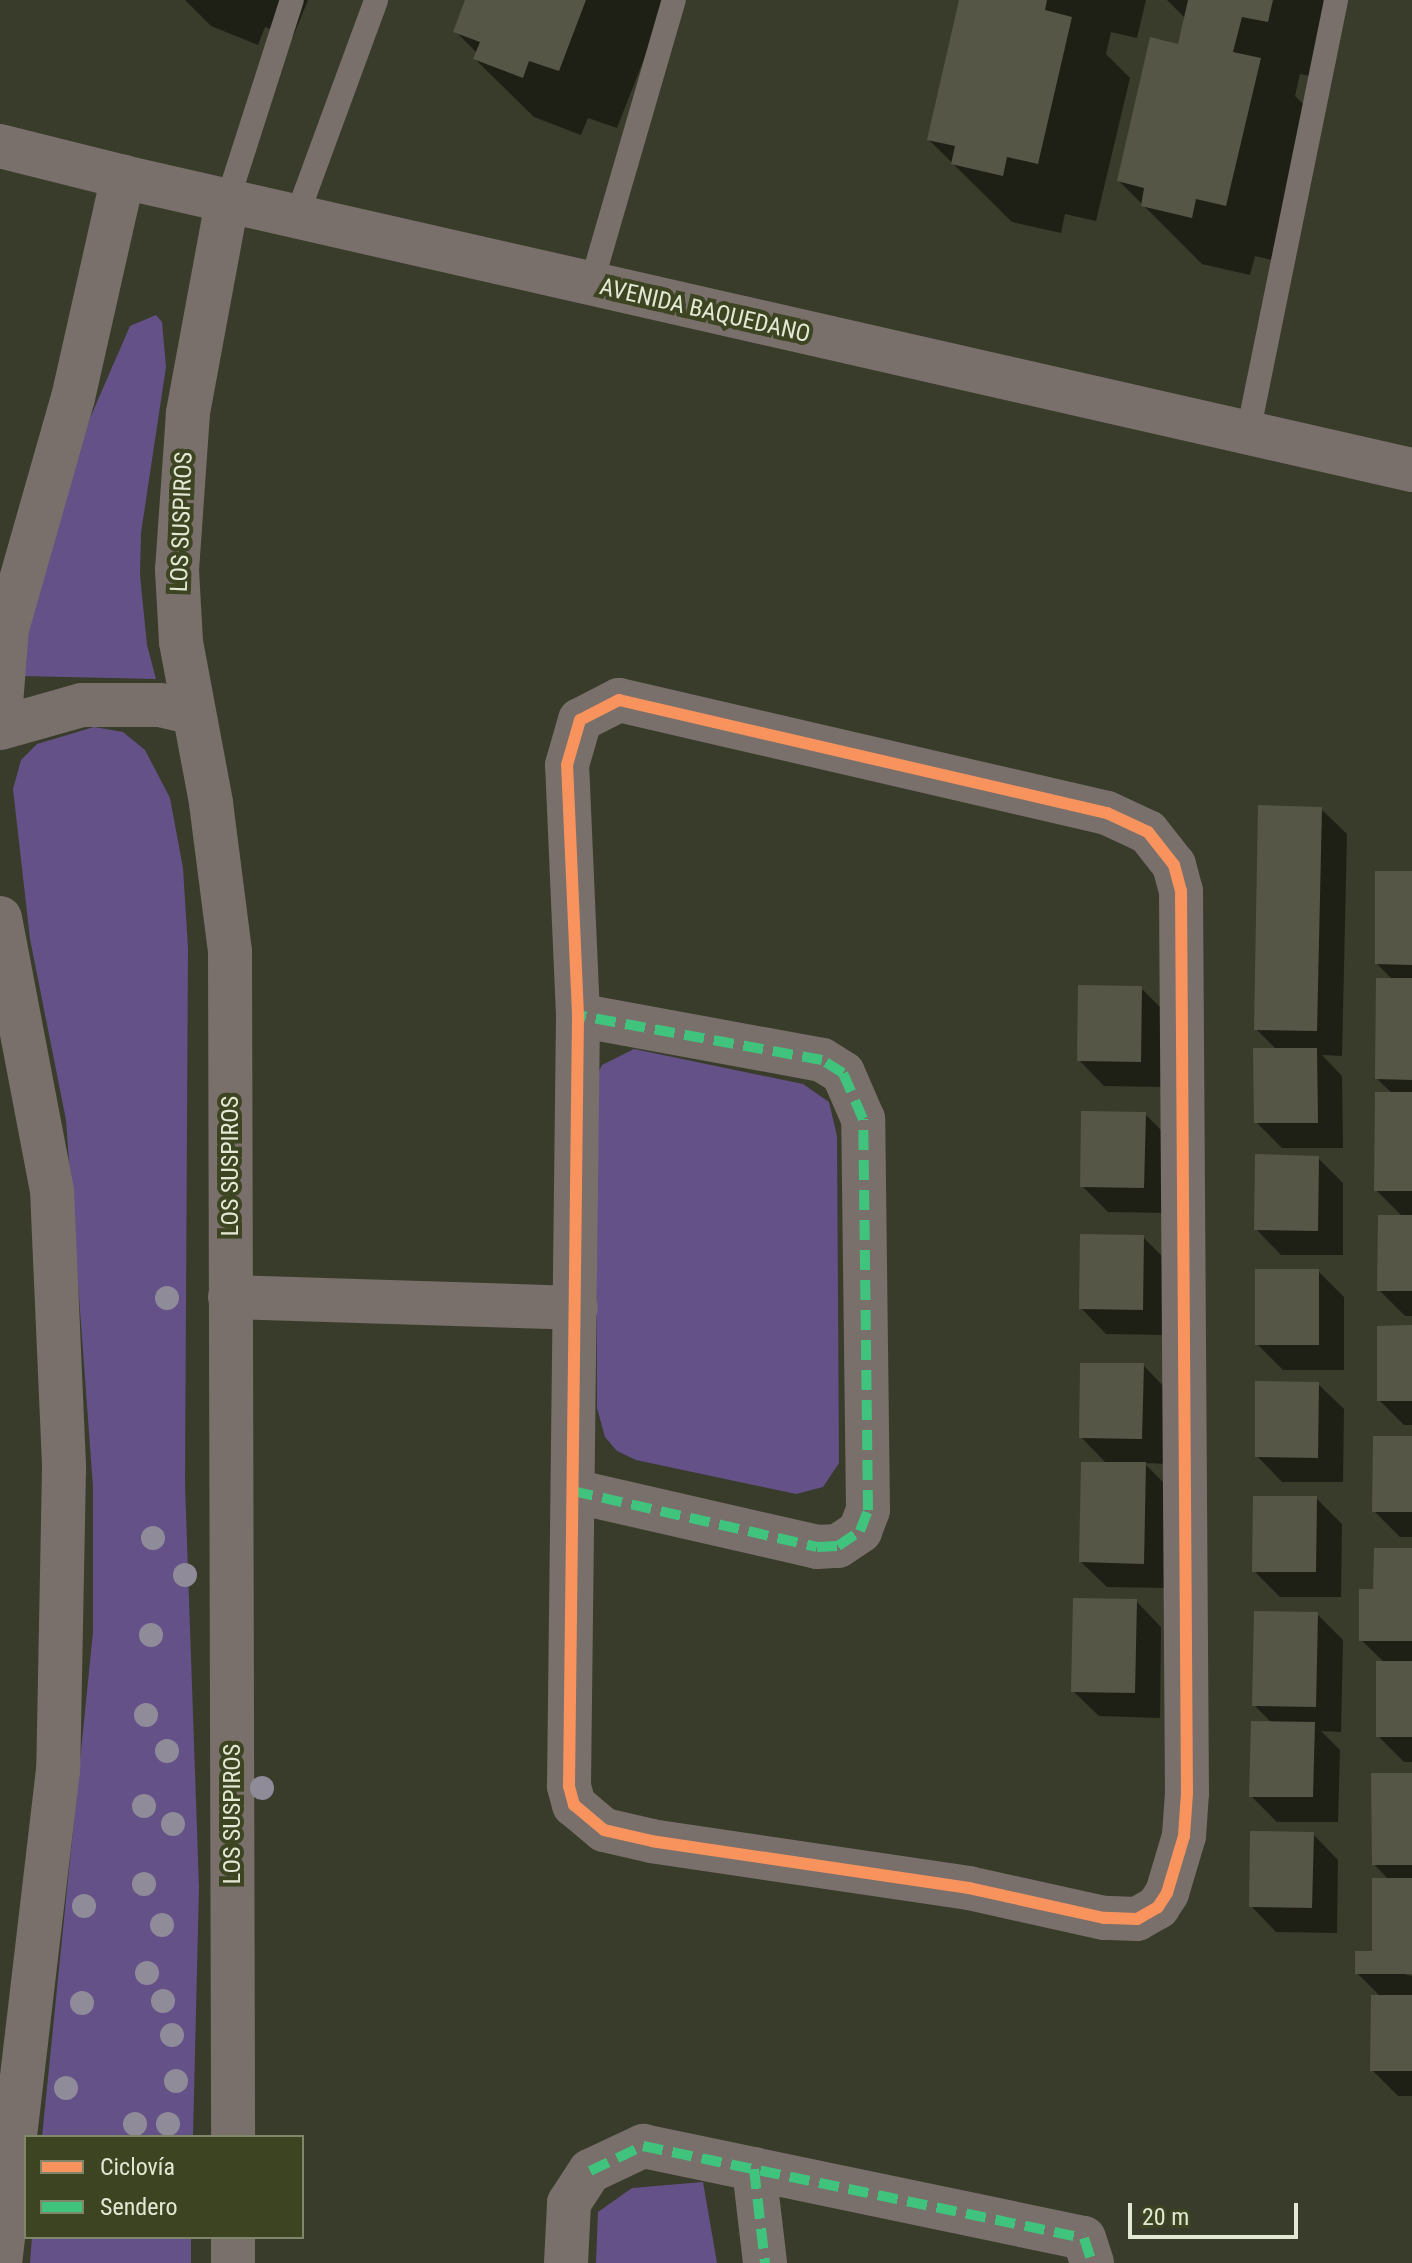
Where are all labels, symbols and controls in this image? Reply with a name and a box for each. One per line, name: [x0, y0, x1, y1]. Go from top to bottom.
street label: AVENIDA BAQUEDANO: [597, 273, 813, 349]
street label: LOS SUSPIROS: [165, 451, 199, 593]
street label: LOS SUSPIROS: [217, 1096, 245, 1236]
street label: LOS SUSPIROS: [219, 1744, 247, 1884]
legend: [24, 2135, 304, 2239]
text: Ciclovía: [100, 2153, 175, 2181]
scale bar: [1132, 2187, 1302, 2237]
text: Sendero: [100, 2193, 178, 2221]
text: 20 m: [1142, 2203, 1189, 2231]

